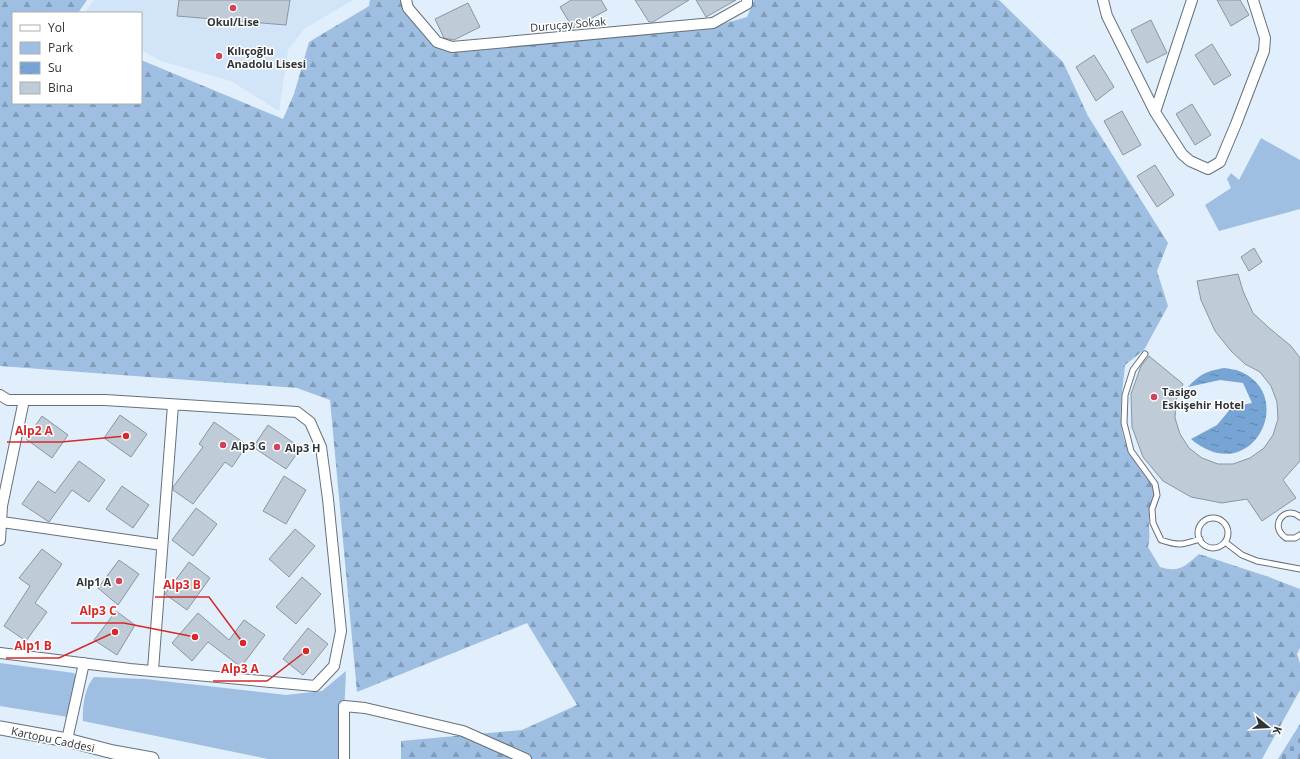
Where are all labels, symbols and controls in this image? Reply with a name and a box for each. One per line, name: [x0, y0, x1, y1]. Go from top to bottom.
marker: Okul/Lise: [228, 3, 238, 13]
legend: [12, 12, 142, 104]
street label: Duruçay Sokak: [529, 13, 607, 35]
place label: Okul/Lise: [207, 14, 260, 29]
text: Yol: [48, 19, 65, 36]
text: Park: [48, 39, 74, 56]
place label: Kılıçoğlu Anadolu Lisesi: [227, 43, 306, 71]
marker: Kılıçoğlu Anadolu Lisesi: [214, 51, 224, 61]
text: Su: [48, 59, 62, 76]
text: Bina: [48, 79, 73, 96]
place label: Tasigo Eskişehir Hotel: [1162, 384, 1244, 412]
marker: Tasigo Eskişehir Hotel: [1149, 392, 1159, 402]
callout: Alp2 A: [7, 418, 61, 442]
text: Alp2 A: [15, 422, 54, 439]
place label: Alp3 G: [231, 438, 266, 453]
marker: Alp3 G: [218, 440, 228, 450]
place label: Alp3 H: [285, 440, 320, 455]
marker: Alp3 H: [272, 442, 282, 452]
callout: Alp3 B: [155, 573, 209, 597]
place label: Alp1 A: [76, 574, 111, 589]
marker: Alp1 A: [114, 576, 124, 586]
text: Alp3 B: [163, 576, 201, 593]
callout: Alp3 C: [71, 599, 124, 623]
text: Alp3 C: [79, 602, 117, 619]
callout: Alp1 B: [6, 634, 59, 658]
text: Alp1 B: [14, 637, 52, 654]
callout: Alp3 A: [213, 657, 267, 681]
text: Alp3 A: [221, 660, 260, 677]
north arrow: [1248, 707, 1288, 747]
street label: Kartopu Caddesi: [10, 723, 96, 755]
text: K: [1270, 724, 1286, 737]

